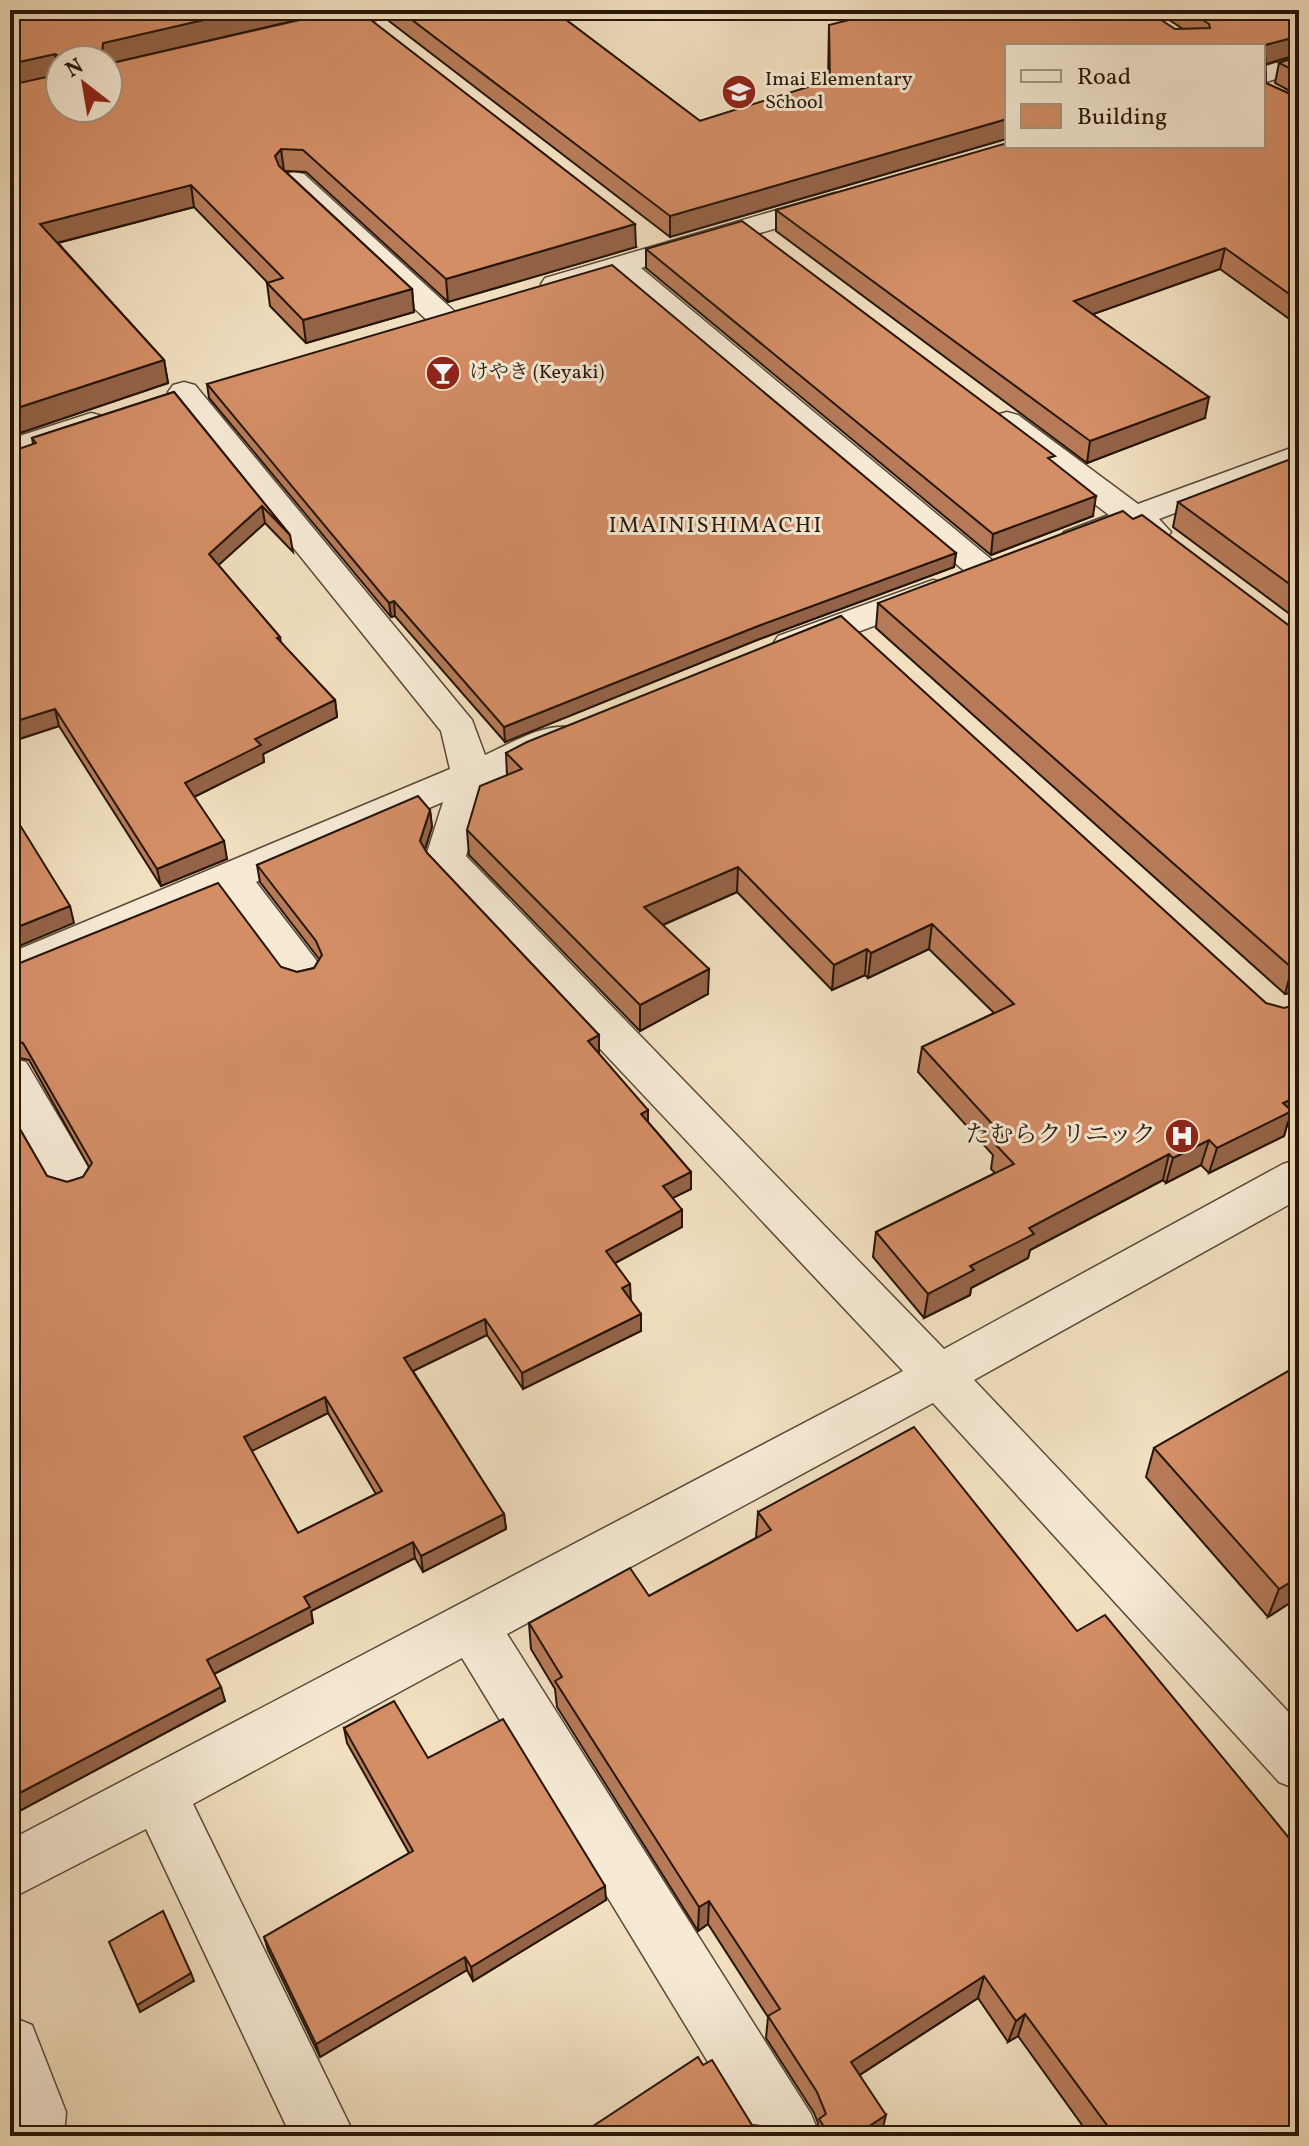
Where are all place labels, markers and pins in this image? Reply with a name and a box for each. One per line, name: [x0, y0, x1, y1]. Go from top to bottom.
place label: Imai Elementary School: [765, 66, 913, 117]
school or university icon: Imai Elementary School: [720, 73, 758, 111]
bar icon: けやき (Keyaki): [424, 354, 462, 392]
place label: けやき (Keyaki): [469, 359, 605, 387]
hospital icon: たむらクリニック: [1163, 1117, 1201, 1155]
place label: たむらクリニック: [965, 1119, 1156, 1153]

